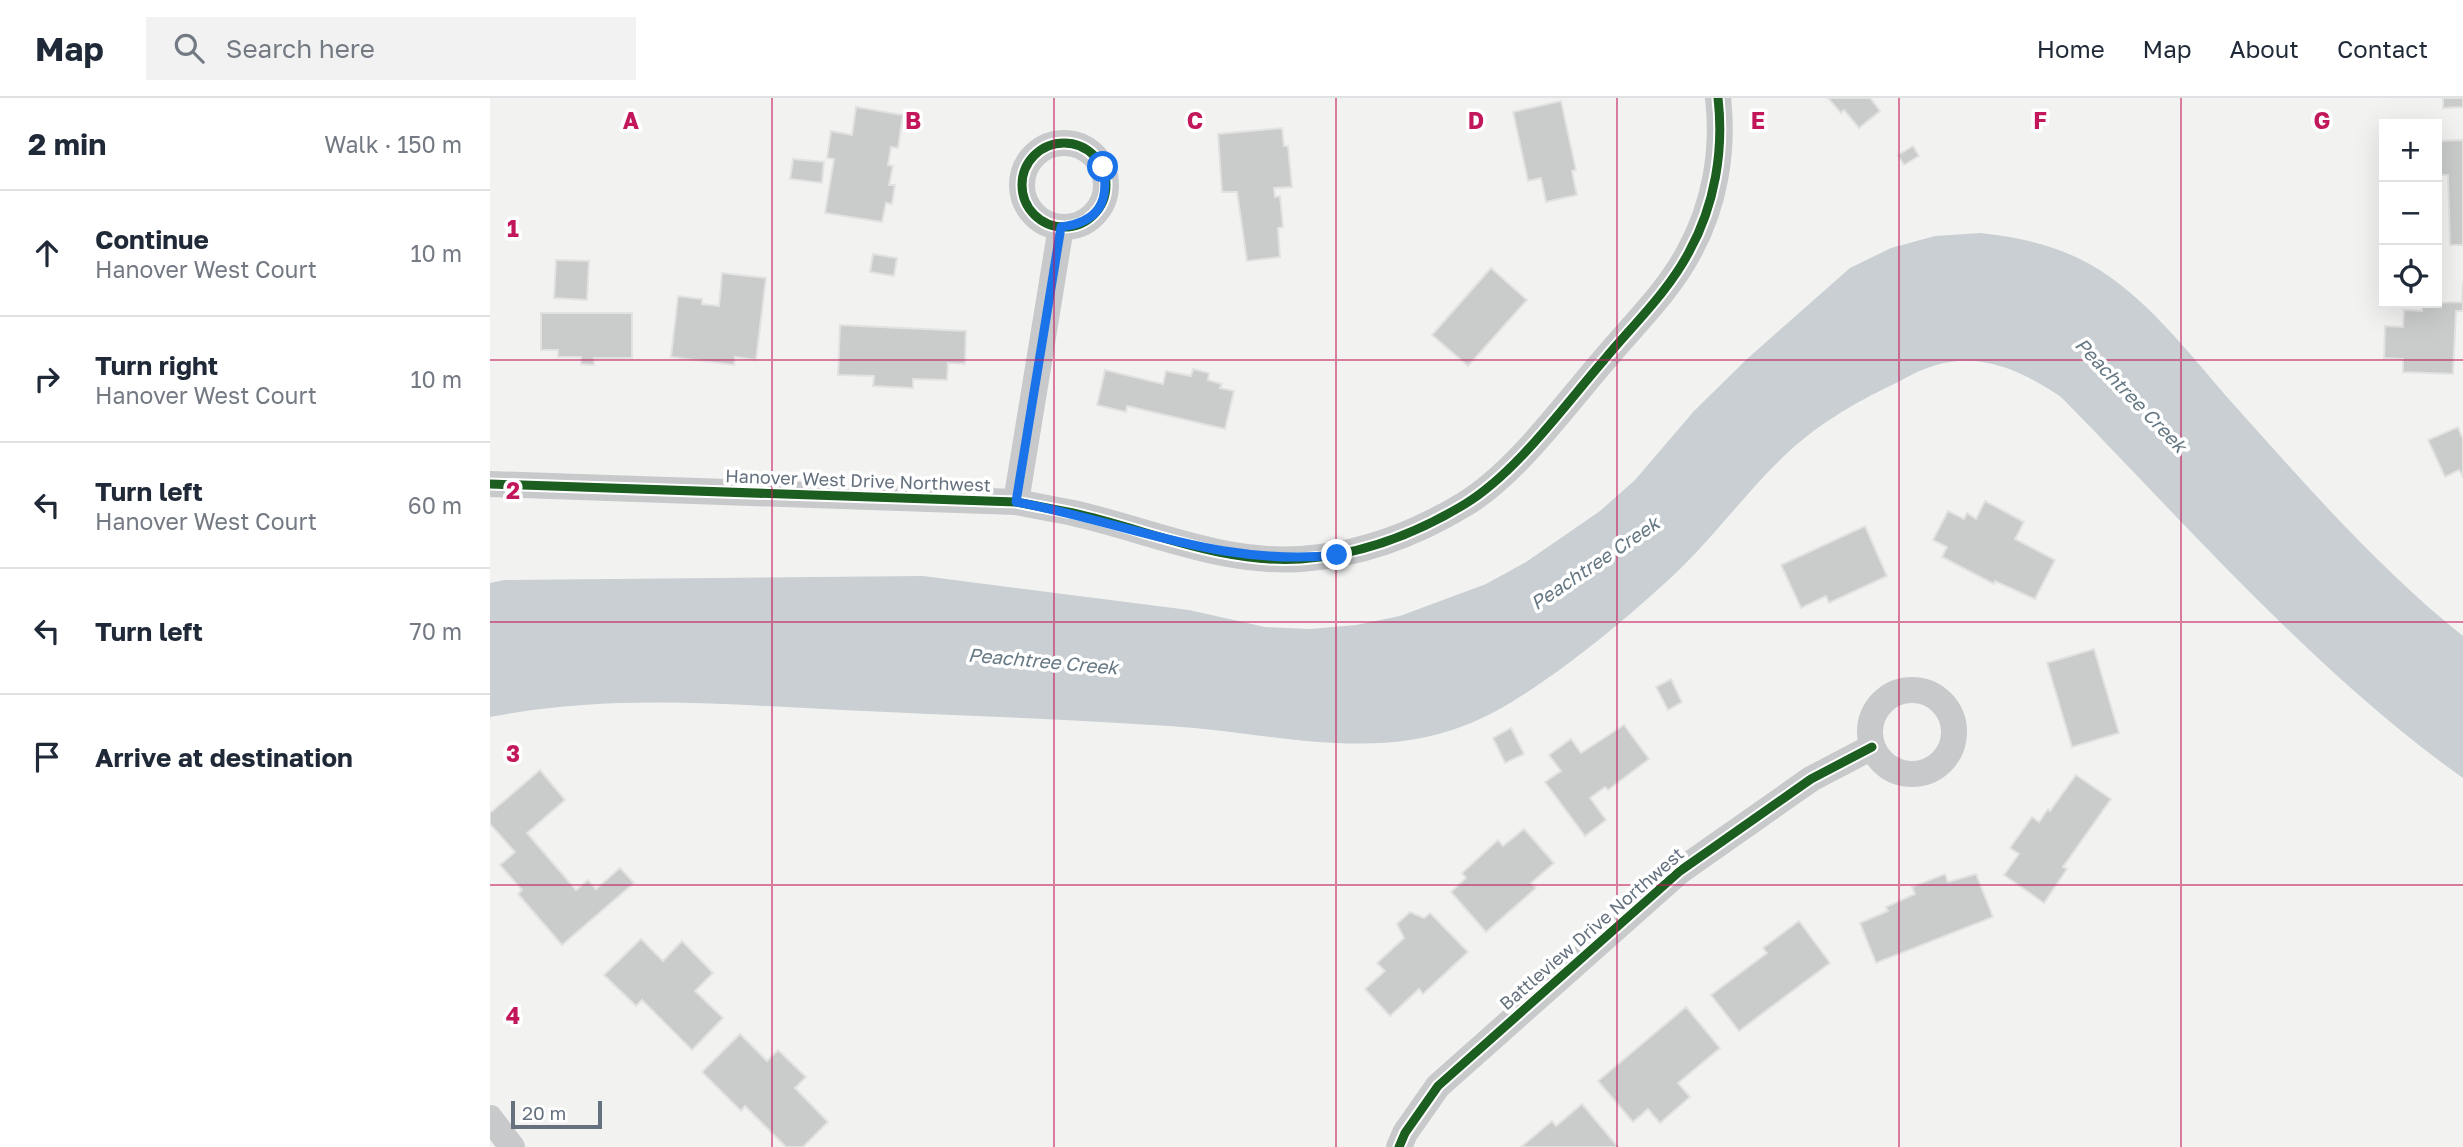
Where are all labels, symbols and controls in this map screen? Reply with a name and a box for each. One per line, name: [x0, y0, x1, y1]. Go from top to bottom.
search box: [146, 17, 636, 80]
text: Map: [35, 29, 104, 68]
icon: search: [170, 29, 208, 67]
text: Search here: [226, 33, 375, 64]
text: Home: [2037, 34, 2105, 63]
text: Map: [2143, 34, 2192, 63]
text: About: [2230, 34, 2299, 63]
text: Contact: [2337, 34, 2428, 63]
text: A: [623, 106, 640, 134]
text: B: [905, 106, 921, 134]
text: C: [1187, 106, 1203, 134]
text: D: [1468, 106, 1484, 134]
text: E: [1751, 106, 1765, 134]
text: F: [2033, 106, 2047, 134]
text: G: [2314, 106, 2330, 134]
map controls: [2379, 119, 2442, 308]
button: +: [2379, 119, 2442, 182]
text: 2 min: [28, 126, 106, 162]
text: Walk · 150 m: [324, 130, 462, 158]
route start: [1087, 151, 1118, 182]
button: −: [2379, 182, 2442, 245]
text: 1: [507, 214, 519, 242]
text: Continue: [95, 224, 209, 255]
icon: ahead: [28, 234, 66, 272]
text: 10 m: [410, 239, 462, 267]
button: locate: [2379, 245, 2442, 308]
text: Hanover West Court: [95, 255, 317, 283]
water label: Peachtree Creek: [2071, 333, 2193, 458]
text: Turn right: [95, 350, 218, 381]
icon: right: [28, 360, 66, 398]
text: 10 m: [410, 365, 462, 393]
text: Hanover West Court: [95, 381, 317, 409]
street label: Hanover West Drive Northwest: [725, 464, 991, 496]
text: Turn left: [95, 476, 203, 507]
text: 2: [506, 476, 520, 504]
icon: left: [28, 486, 66, 524]
text: 60 m: [408, 491, 462, 519]
text: Hanover West Court: [95, 507, 317, 535]
water label: Peachtree Creek: [1526, 510, 1665, 614]
route end: [1321, 539, 1352, 570]
icon: left: [28, 612, 66, 650]
text: Turn left: [95, 616, 203, 647]
text: 70 m: [409, 617, 462, 645]
water label: Peachtree Creek: [967, 642, 1121, 679]
icon: arrive: [28, 738, 66, 776]
text: 3: [506, 739, 520, 767]
text: Arrive at destination: [95, 742, 353, 773]
street label: Battleview Drive Northwest: [1495, 842, 1688, 1014]
text: 4: [506, 1001, 520, 1029]
scale bar: [511, 1098, 602, 1130]
text: 20 m: [522, 1101, 566, 1124]

